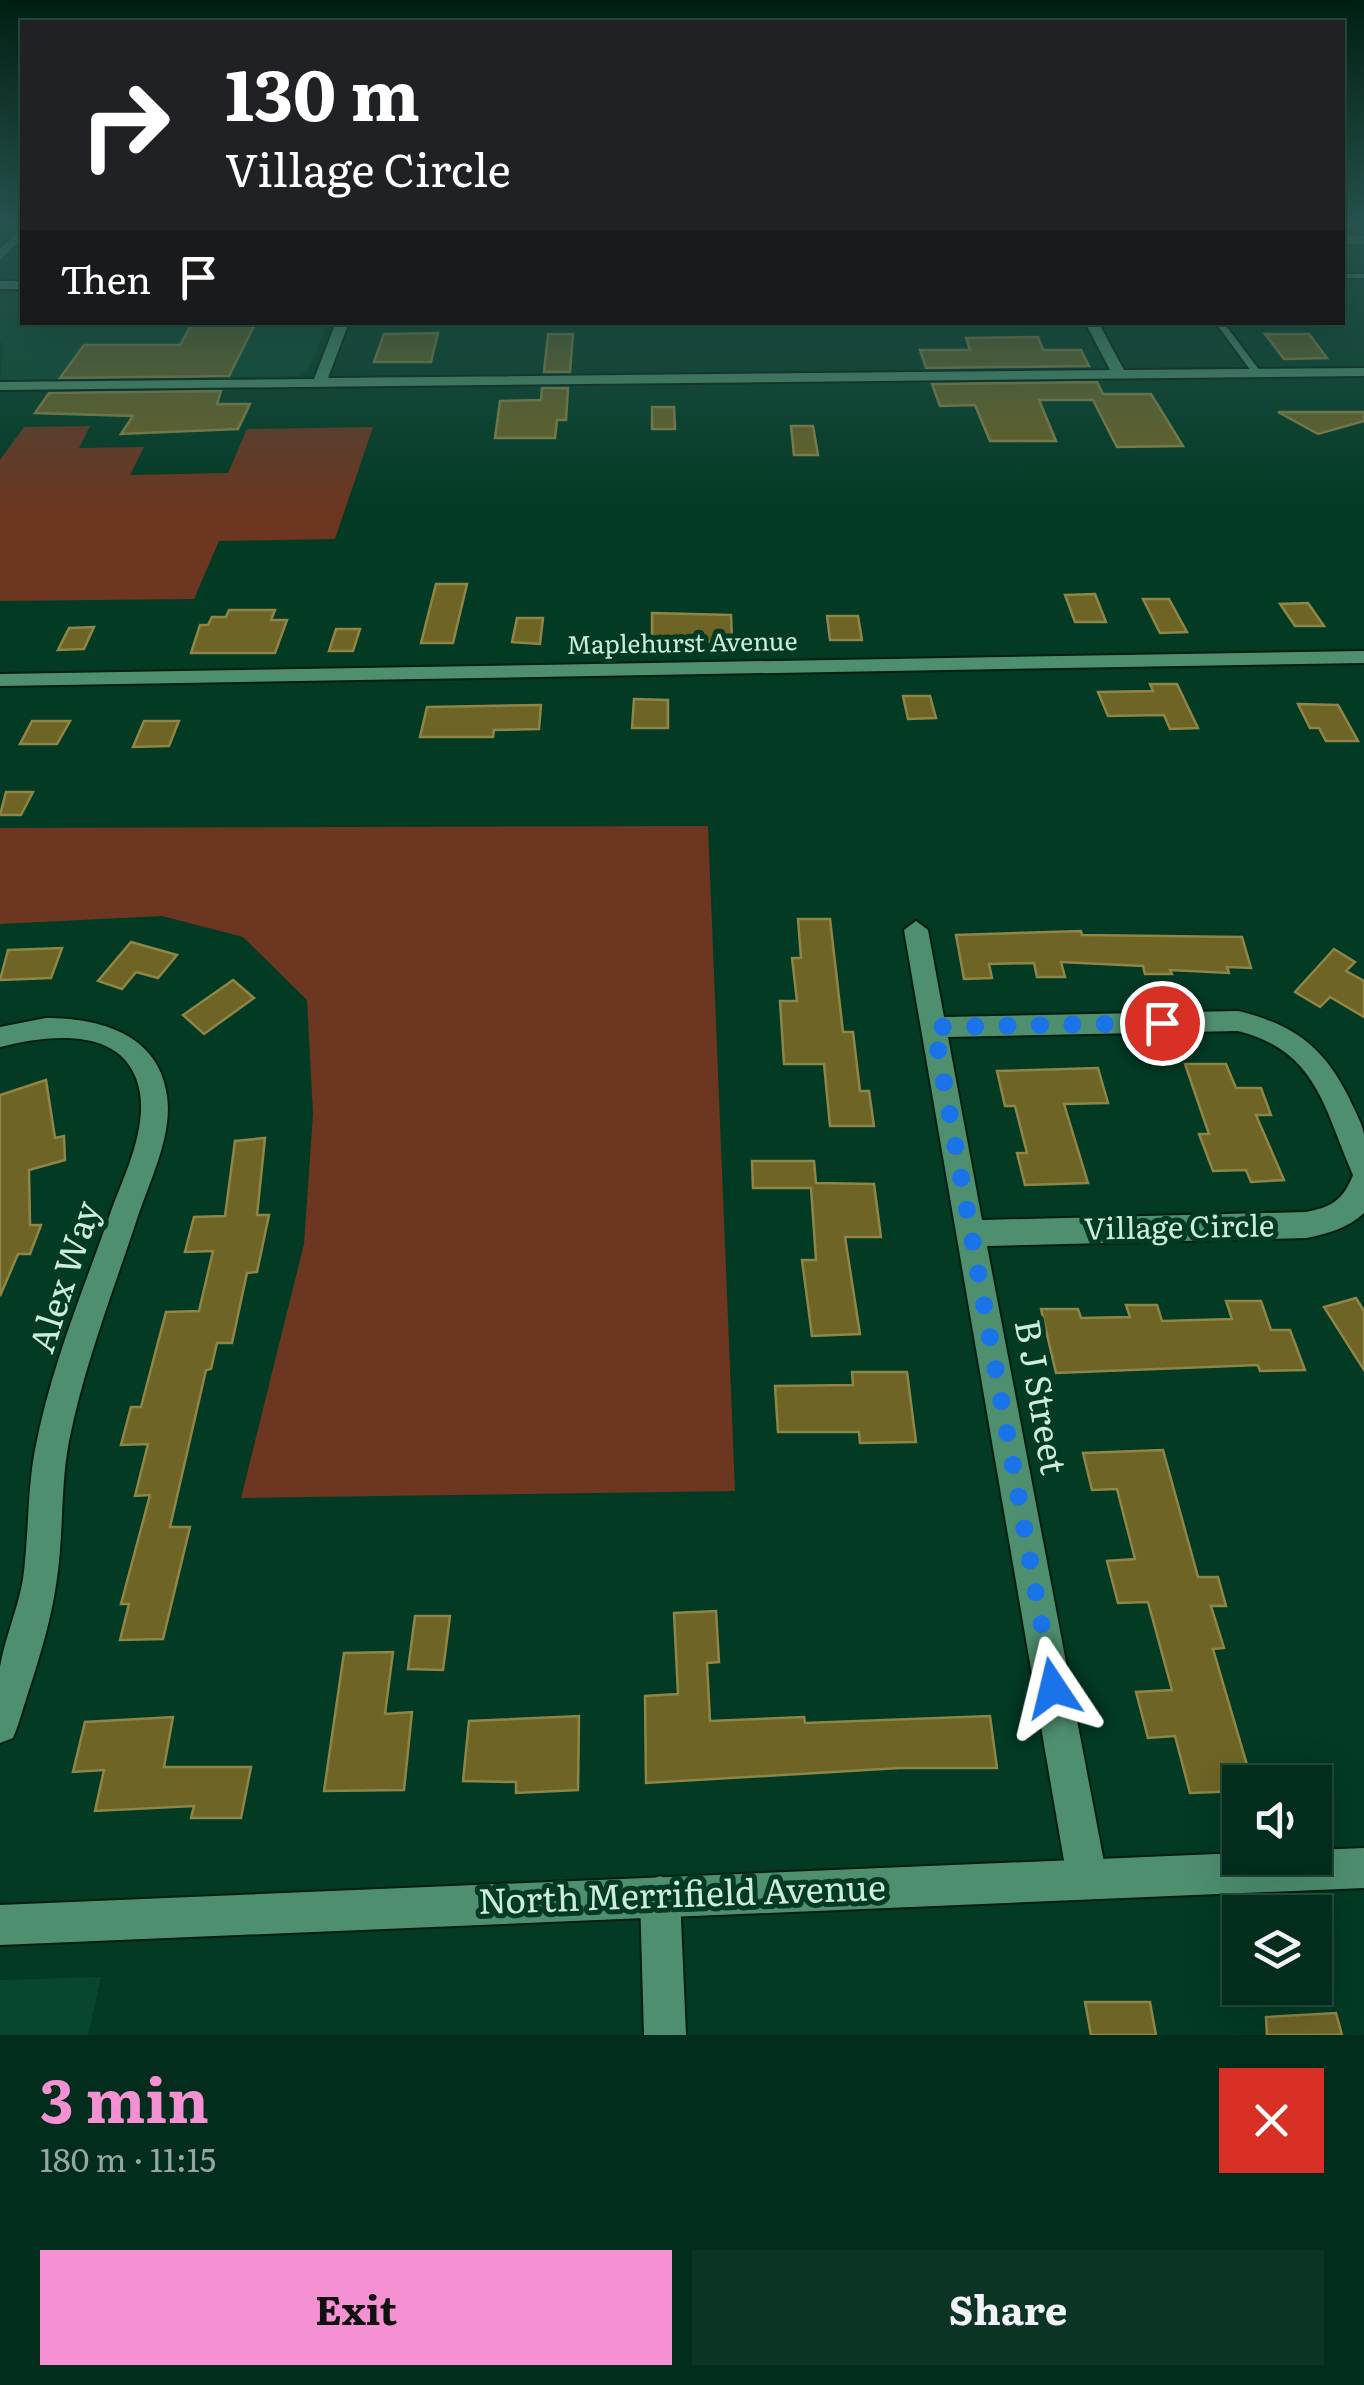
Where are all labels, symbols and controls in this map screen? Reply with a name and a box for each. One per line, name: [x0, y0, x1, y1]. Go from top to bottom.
text: 130 m: [225, 39, 420, 143]
icon: right: [60, 60, 190, 190]
text: Village Circle: [225, 134, 511, 201]
text: Then: [60, 249, 151, 306]
icon: arrive: [171, 250, 226, 305]
street label: Maplehurst Avenue: [566, 621, 798, 662]
pin: [1120, 981, 1205, 1066]
icon: arrive: [1135, 996, 1190, 1051]
street label: Alex Way: [13, 1193, 111, 1359]
street label: Village Circle: [1083, 1201, 1275, 1249]
street label: B J Street: [1004, 1315, 1082, 1478]
position arrow: [1001, 1636, 1105, 1740]
map controls: [1222, 1765, 1332, 2005]
button: sound: [1222, 1765, 1332, 1875]
street label: North Merrifield Avenue: [477, 1859, 887, 1925]
button: layers: [1222, 1895, 1332, 2005]
text: 3 min: [40, 2052, 209, 2141]
button: close: [1219, 2068, 1324, 2173]
text: 180 m · 11:15: [40, 2134, 216, 2182]
button: Exit: [40, 2250, 672, 2365]
button: Share: [692, 2250, 1324, 2365]

